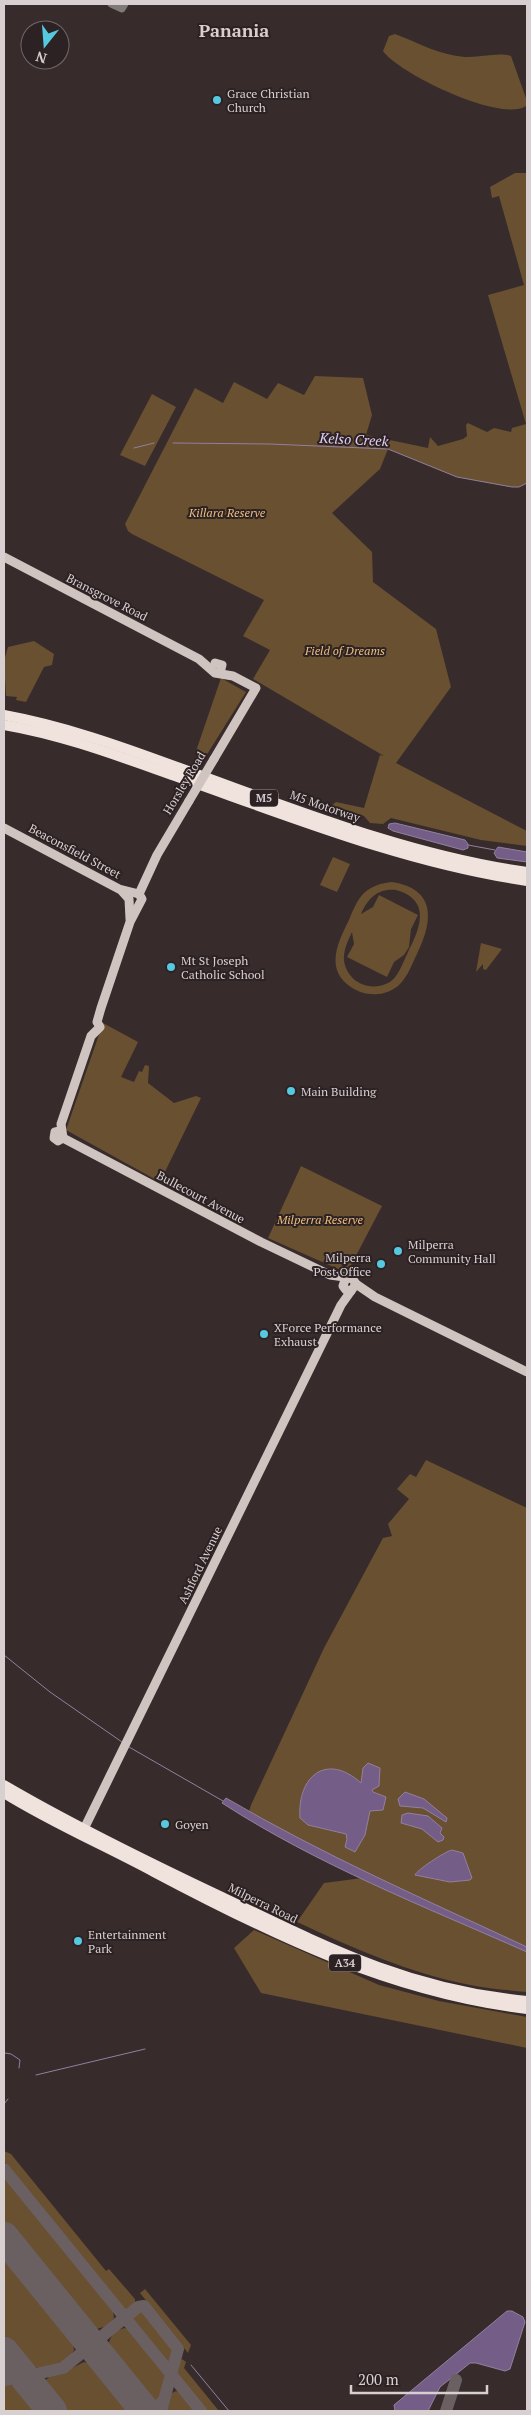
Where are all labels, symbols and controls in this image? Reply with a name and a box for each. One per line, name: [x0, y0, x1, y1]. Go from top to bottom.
district label: Panania: [199, 18, 269, 42]
north arrow: [20, 20, 70, 70]
text: N: [33, 47, 49, 69]
place label: Grace Christian Church: [227, 86, 310, 115]
marker: Grace Christian Church: [211, 94, 223, 106]
water label: Kelso Creek: [318, 428, 389, 450]
park label: Killara Reserve: [188, 505, 266, 520]
street label: Bransgrove Road: [64, 570, 150, 624]
park label: Field of Dreams: [304, 643, 385, 658]
street label: Horsley Road: [159, 749, 209, 817]
street label: M5 Motorway: [288, 787, 363, 825]
road number: M5: [250, 790, 278, 806]
street label: Beaconsfield Street: [26, 820, 124, 882]
place label: Mt St Joseph Catholic School: [181, 953, 265, 982]
marker: Mt St Joseph Catholic School: [165, 961, 177, 973]
place label: Main Building: [301, 1084, 377, 1099]
marker: Main Building: [285, 1085, 297, 1097]
street label: Bullecourt Avenue: [154, 1167, 248, 1227]
park label: Milperra Reserve: [276, 1212, 364, 1227]
place label: Milperra Community Hall: [408, 1237, 496, 1266]
marker: Milperra Community Hall: [392, 1245, 404, 1257]
place label: Milperra Post Office: [313, 1250, 371, 1279]
marker: Milperra Post Office: [375, 1258, 387, 1270]
place label: XForce Performance Exhaust: [274, 1320, 382, 1349]
marker: XForce Performance Exhaust: [258, 1328, 270, 1340]
street label: Ashford Avenue: [175, 1524, 225, 1606]
place label: Goyen: [175, 1817, 209, 1832]
marker: Goyen: [159, 1818, 171, 1830]
street label: Milperra Road: [226, 1880, 300, 1926]
place label: Entertainment Park: [88, 1927, 167, 1956]
marker: Entertainment Park: [72, 1935, 84, 1947]
road number: A34: [329, 1955, 361, 1972]
scale bar: [351, 2362, 487, 2394]
text: 200 m: [358, 2369, 399, 2389]

